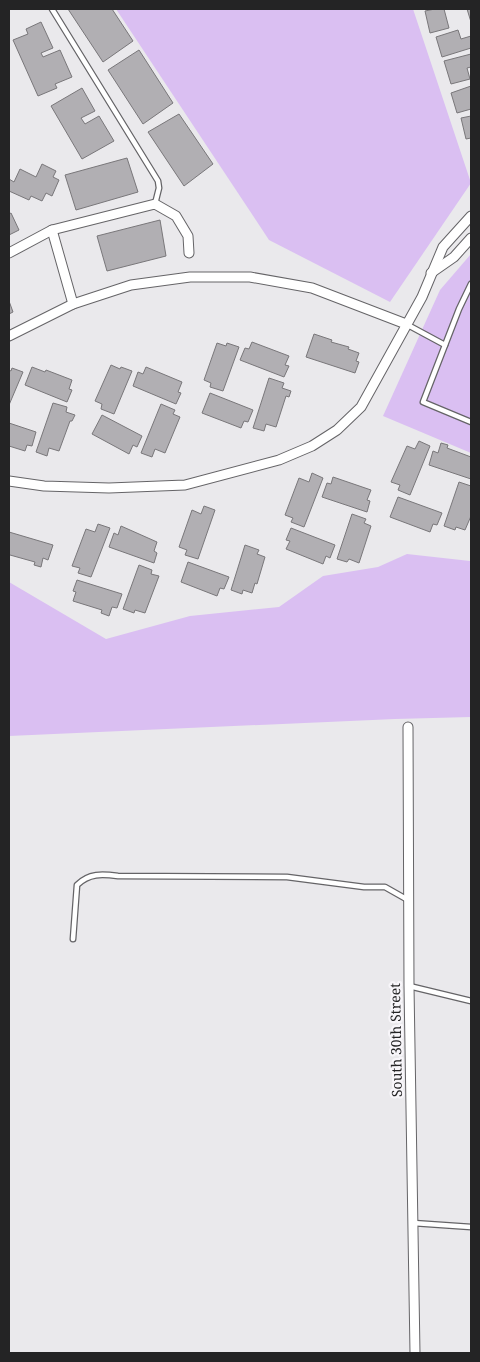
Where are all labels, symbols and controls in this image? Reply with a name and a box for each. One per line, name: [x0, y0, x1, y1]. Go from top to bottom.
street label: South 30th Street: [385, 983, 406, 1097]

